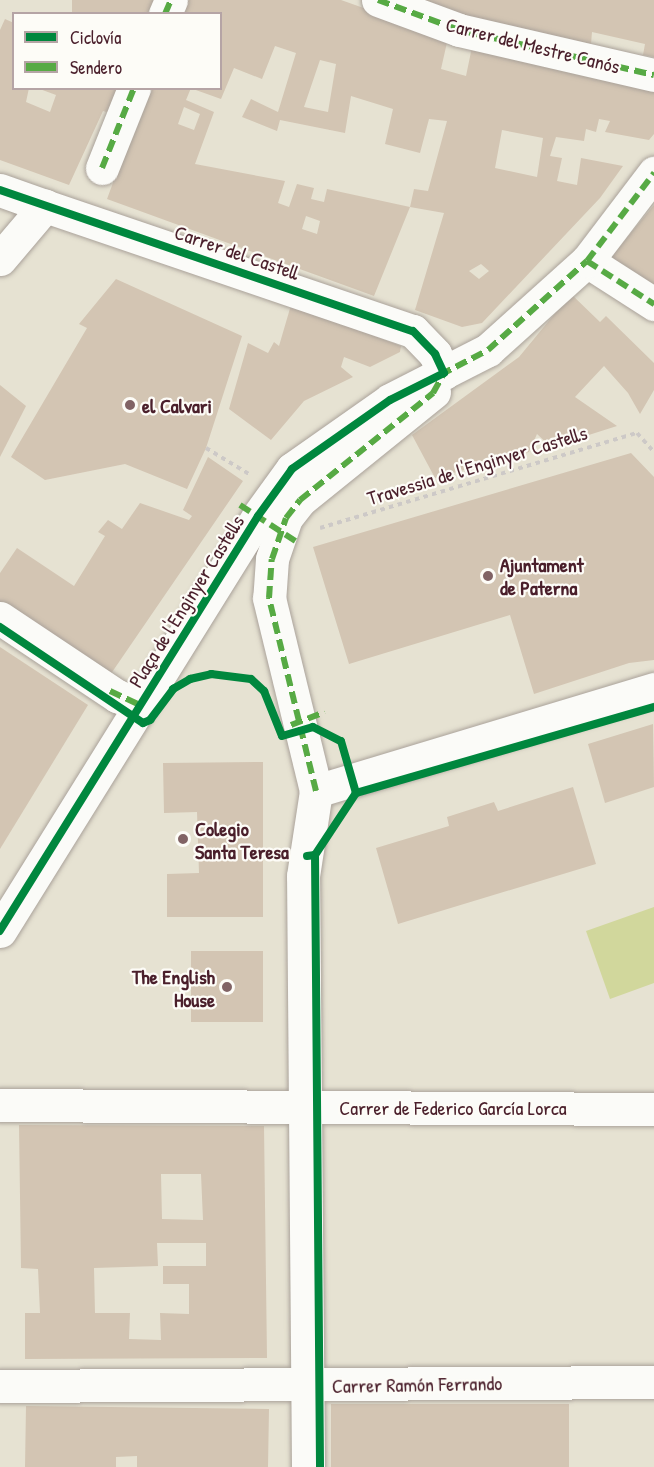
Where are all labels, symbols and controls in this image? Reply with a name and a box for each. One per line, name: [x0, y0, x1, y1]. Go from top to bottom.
legend: [12, 12, 222, 90]
street label: Carrer del Mestre Canós: [444, 12, 622, 78]
text: Ciclovía: [70, 25, 121, 50]
text: Sendero: [70, 55, 122, 80]
street label: Carrer del Castell: [172, 219, 302, 285]
place label: el Calvari: [142, 393, 212, 417]
marker: el Calvari: [123, 398, 137, 412]
street label: Travessia de l'Enginyer Castells: [364, 420, 590, 510]
street label: Plaça de l'Enginyer Castells: [123, 510, 249, 692]
place label: Ajuntament de Paterna: [500, 552, 584, 599]
marker: Ajuntament de Paterna: [481, 569, 495, 583]
place label: Colegio Santa Teresa: [195, 816, 289, 863]
marker: Colegio Santa Teresa: [176, 832, 190, 846]
place label: The English House: [132, 964, 215, 1011]
marker: The English House: [220, 980, 234, 994]
street label: Carrer de Federico García Lorca: [339, 1095, 567, 1119]
street label: Carrer Ramón Ferrando: [332, 1371, 502, 1397]

